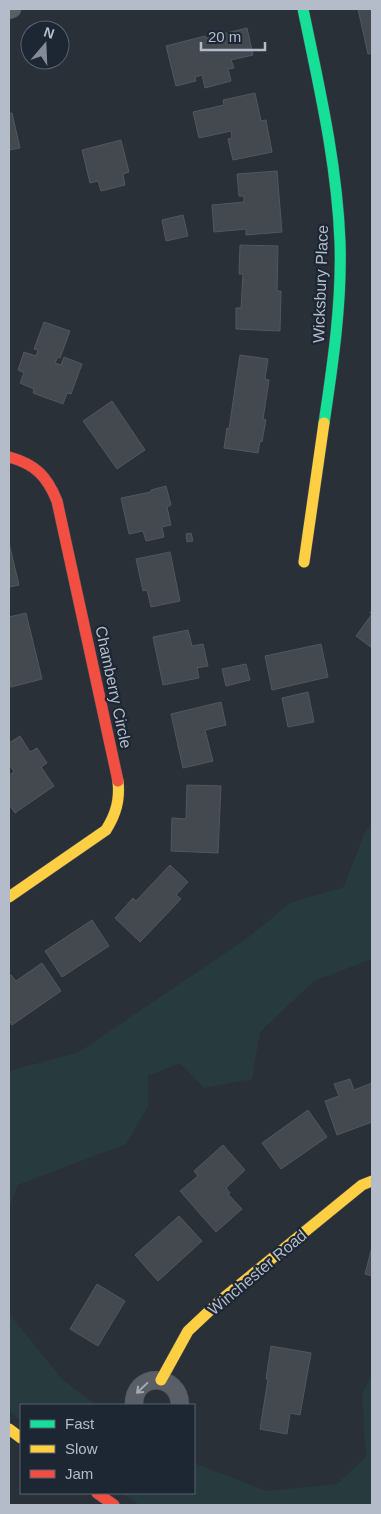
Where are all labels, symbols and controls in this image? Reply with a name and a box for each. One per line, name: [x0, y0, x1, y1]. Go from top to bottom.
north arrow: [20, 20, 70, 70]
scale bar: [201, 20, 265, 52]
text: N: [42, 23, 57, 42]
text: 20 m: [208, 28, 241, 45]
street label: Wicksbury Place: [310, 225, 331, 343]
street label: Chamberry Circle: [92, 624, 135, 750]
street label: Winchester Road: [205, 1226, 310, 1318]
one-way arrow: [136, 1381, 149, 1393]
legend: [20, 1404, 195, 1494]
text: Fast: [65, 1415, 95, 1432]
text: Slow: [65, 1440, 98, 1457]
text: Jam: [65, 1465, 93, 1482]

